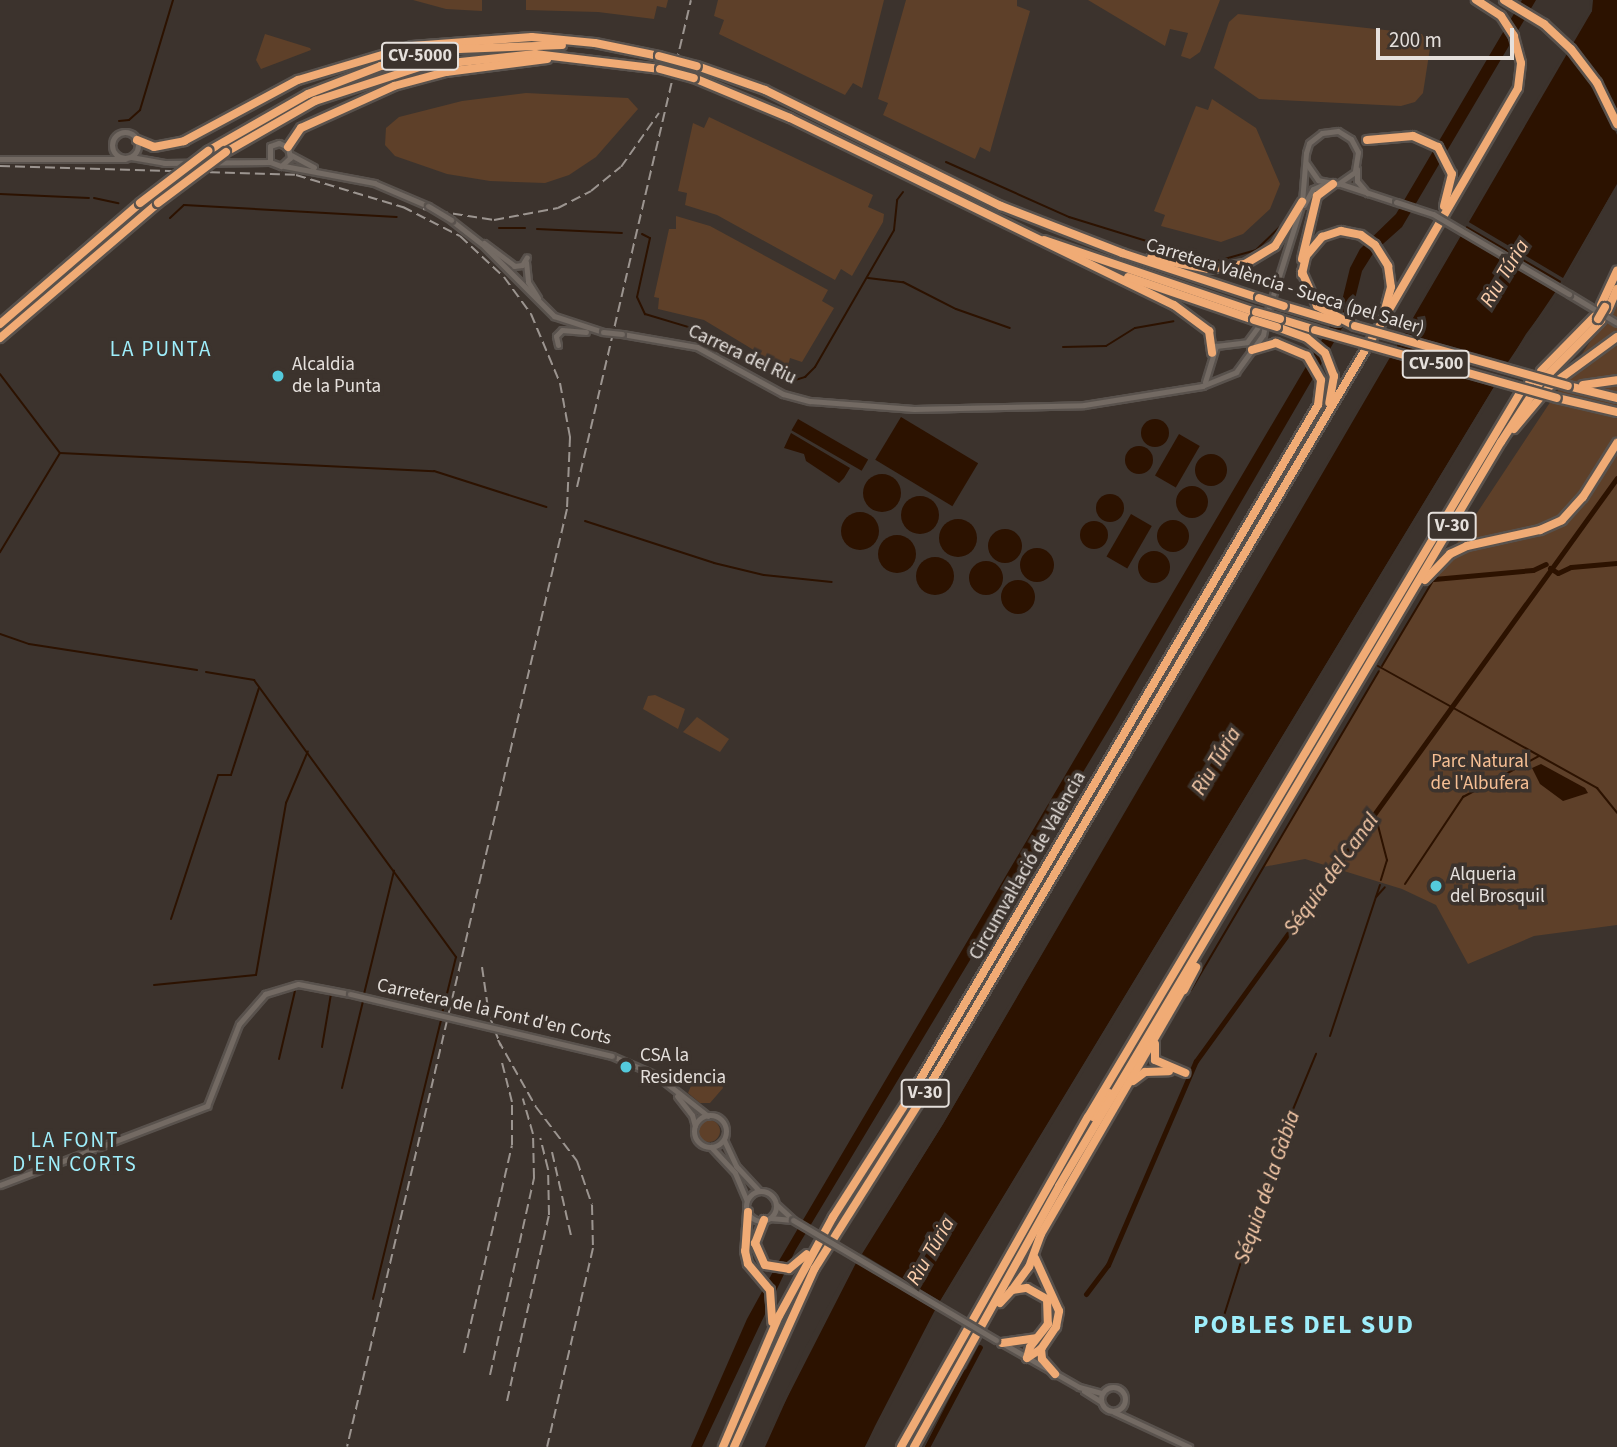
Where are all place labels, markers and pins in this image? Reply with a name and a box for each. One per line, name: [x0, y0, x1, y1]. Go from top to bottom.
place label: Alcaldia de la Punta: [292, 354, 381, 398]
marker: Alcaldia de la Punta: [270, 368, 286, 384]
place label: Alqueria del Brosquil: [1450, 864, 1545, 908]
marker: Alqueria del Brosquil: [1428, 878, 1444, 894]
place label: CSA la Residencia: [640, 1045, 726, 1089]
marker: CSA la Residencia: [618, 1059, 634, 1075]

